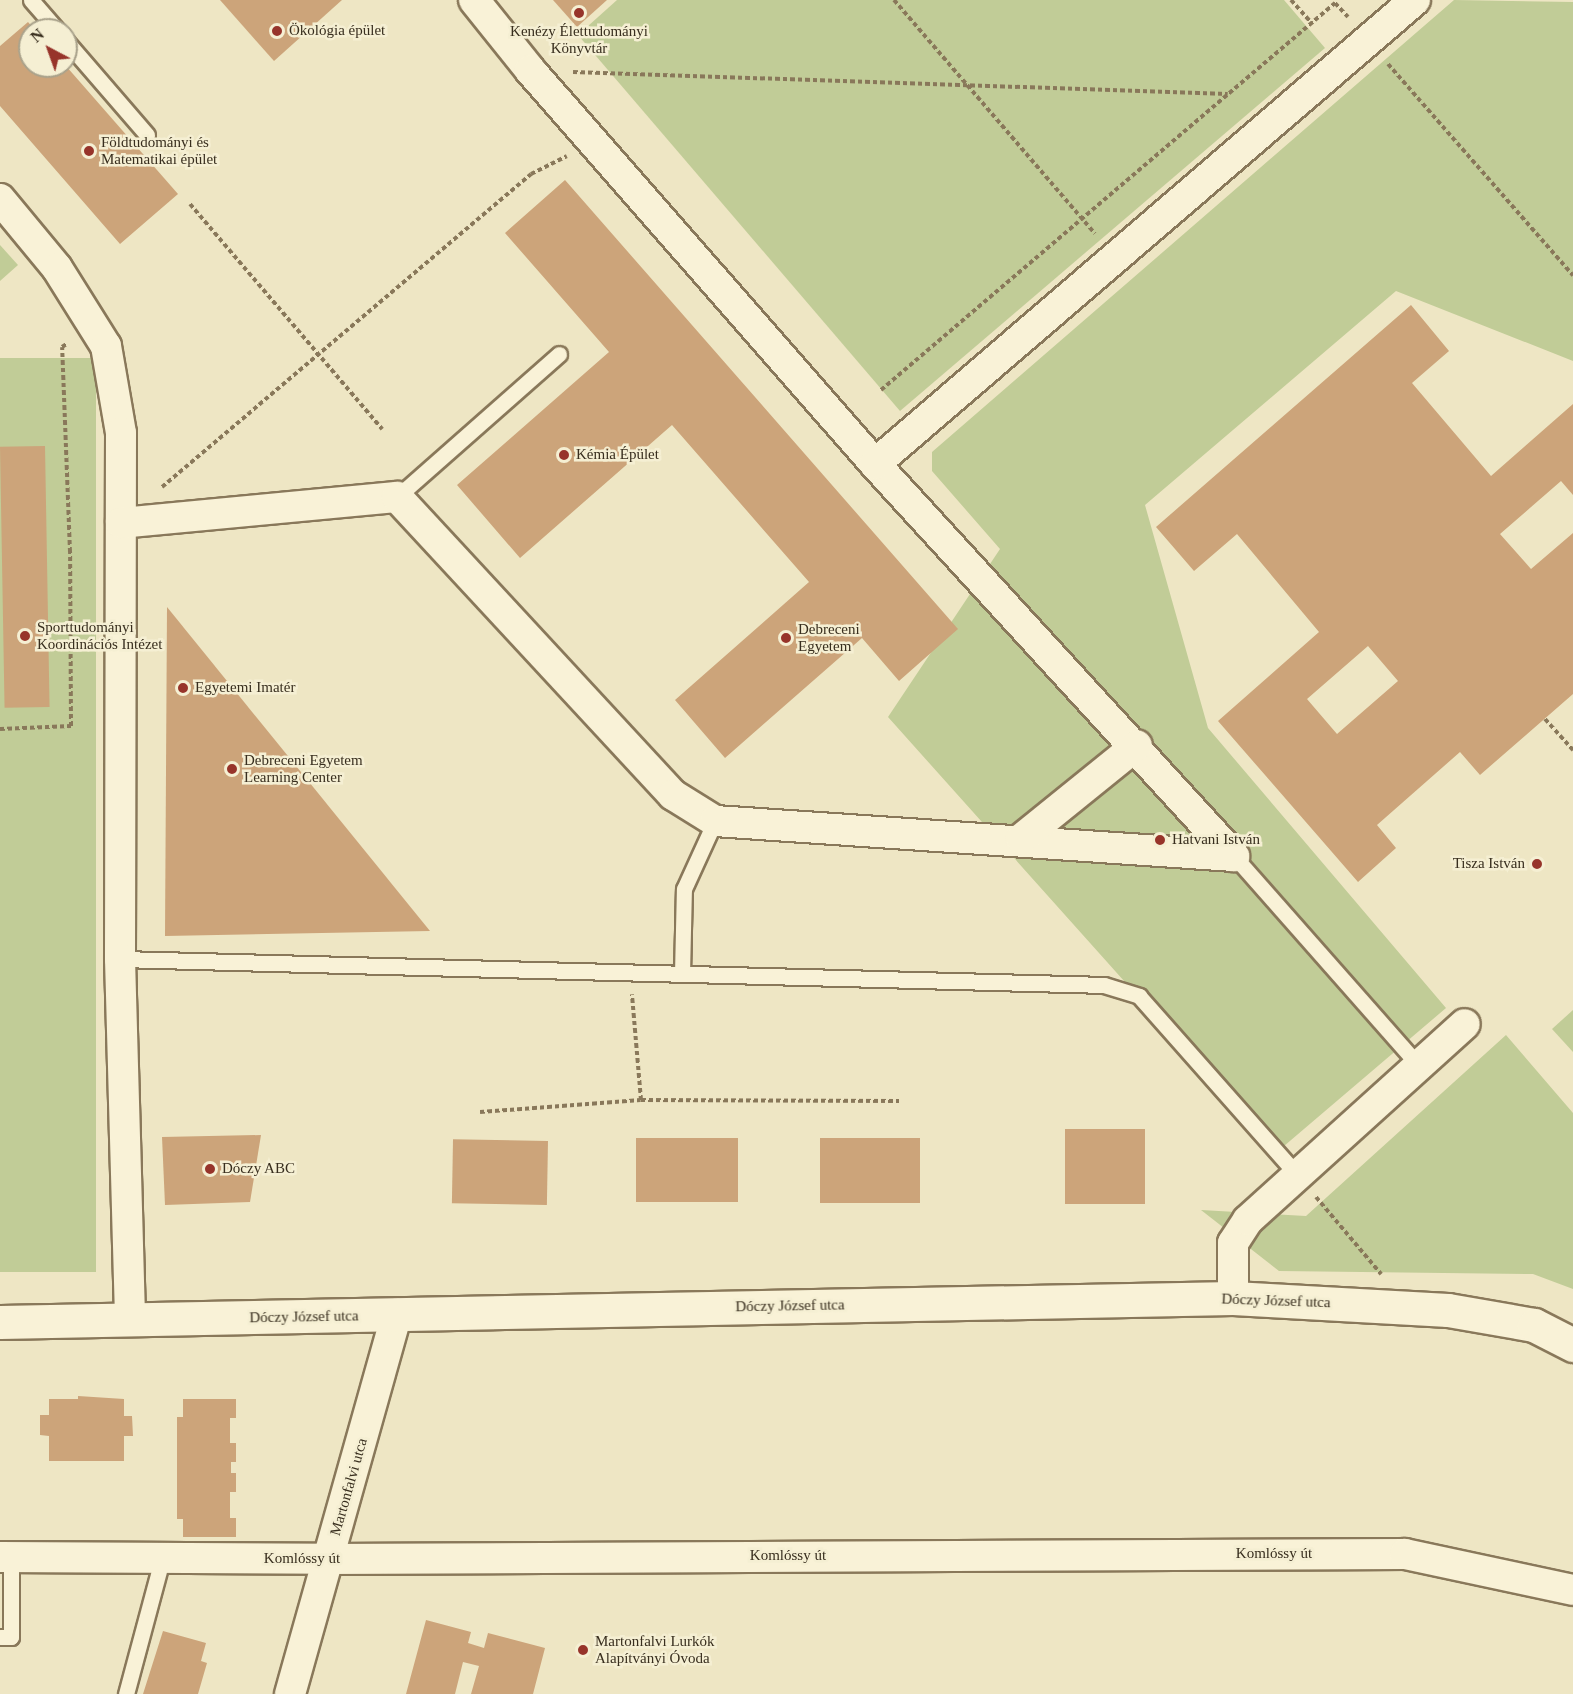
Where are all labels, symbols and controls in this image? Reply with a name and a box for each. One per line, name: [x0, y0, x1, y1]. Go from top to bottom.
marker: Kenézy Élettudományi Könyvtár: [572, 6, 586, 20]
north arrow: [18, 18, 78, 78]
place label: Ökológia épület: [289, 22, 385, 40]
place label: Kenézy Élettudományi Könyvtár: [510, 22, 648, 57]
marker: Ökológia épület: [270, 24, 284, 38]
text: N: [27, 25, 47, 46]
place label: Földtudományi és Matematikai épület: [101, 133, 217, 168]
marker: Földtudományi és Matematikai épület: [82, 144, 96, 158]
place label: Kémia Épület: [576, 446, 659, 464]
marker: Kémia Épület: [557, 448, 571, 462]
place label: Sporttudományi Koordinációs Intézet: [37, 618, 162, 653]
place label: Debreceni Egyetem: [798, 620, 860, 655]
marker: Sporttudományi Koordinációs Intézet: [18, 629, 32, 643]
marker: Debreceni Egyetem: [779, 631, 793, 645]
place label: Egyetemi Imatér: [195, 679, 295, 697]
marker: Egyetemi Imatér: [176, 681, 190, 695]
place label: Debreceni Egyetem Learning Center: [244, 751, 363, 786]
marker: Debreceni Egyetem Learning Center: [225, 762, 239, 776]
place label: Hatvani István: [1172, 831, 1260, 849]
marker: Hatvani István: [1153, 833, 1167, 847]
place label: Tisza István: [1453, 855, 1525, 873]
marker: Tisza István: [1530, 857, 1544, 871]
place label: Dóczy ABC: [222, 1160, 296, 1178]
marker: Dóczy ABC: [203, 1162, 217, 1176]
street label: Dóczy József utca: [1221, 1290, 1331, 1312]
street label: Dóczy József utca: [735, 1296, 845, 1316]
street label: Dóczy József utca: [249, 1307, 359, 1327]
street label: Martonfalvi utca: [327, 1436, 371, 1538]
street label: Komlóssy út: [1236, 1545, 1312, 1563]
street label: Komlóssy út: [750, 1547, 826, 1565]
street label: Komlóssy út: [264, 1550, 340, 1568]
place label: Martonfalvi Lurkók Alapítványi Óvoda: [595, 1632, 715, 1667]
marker: Martonfalvi Lurkók Alapítványi Óvoda: [576, 1643, 590, 1657]

